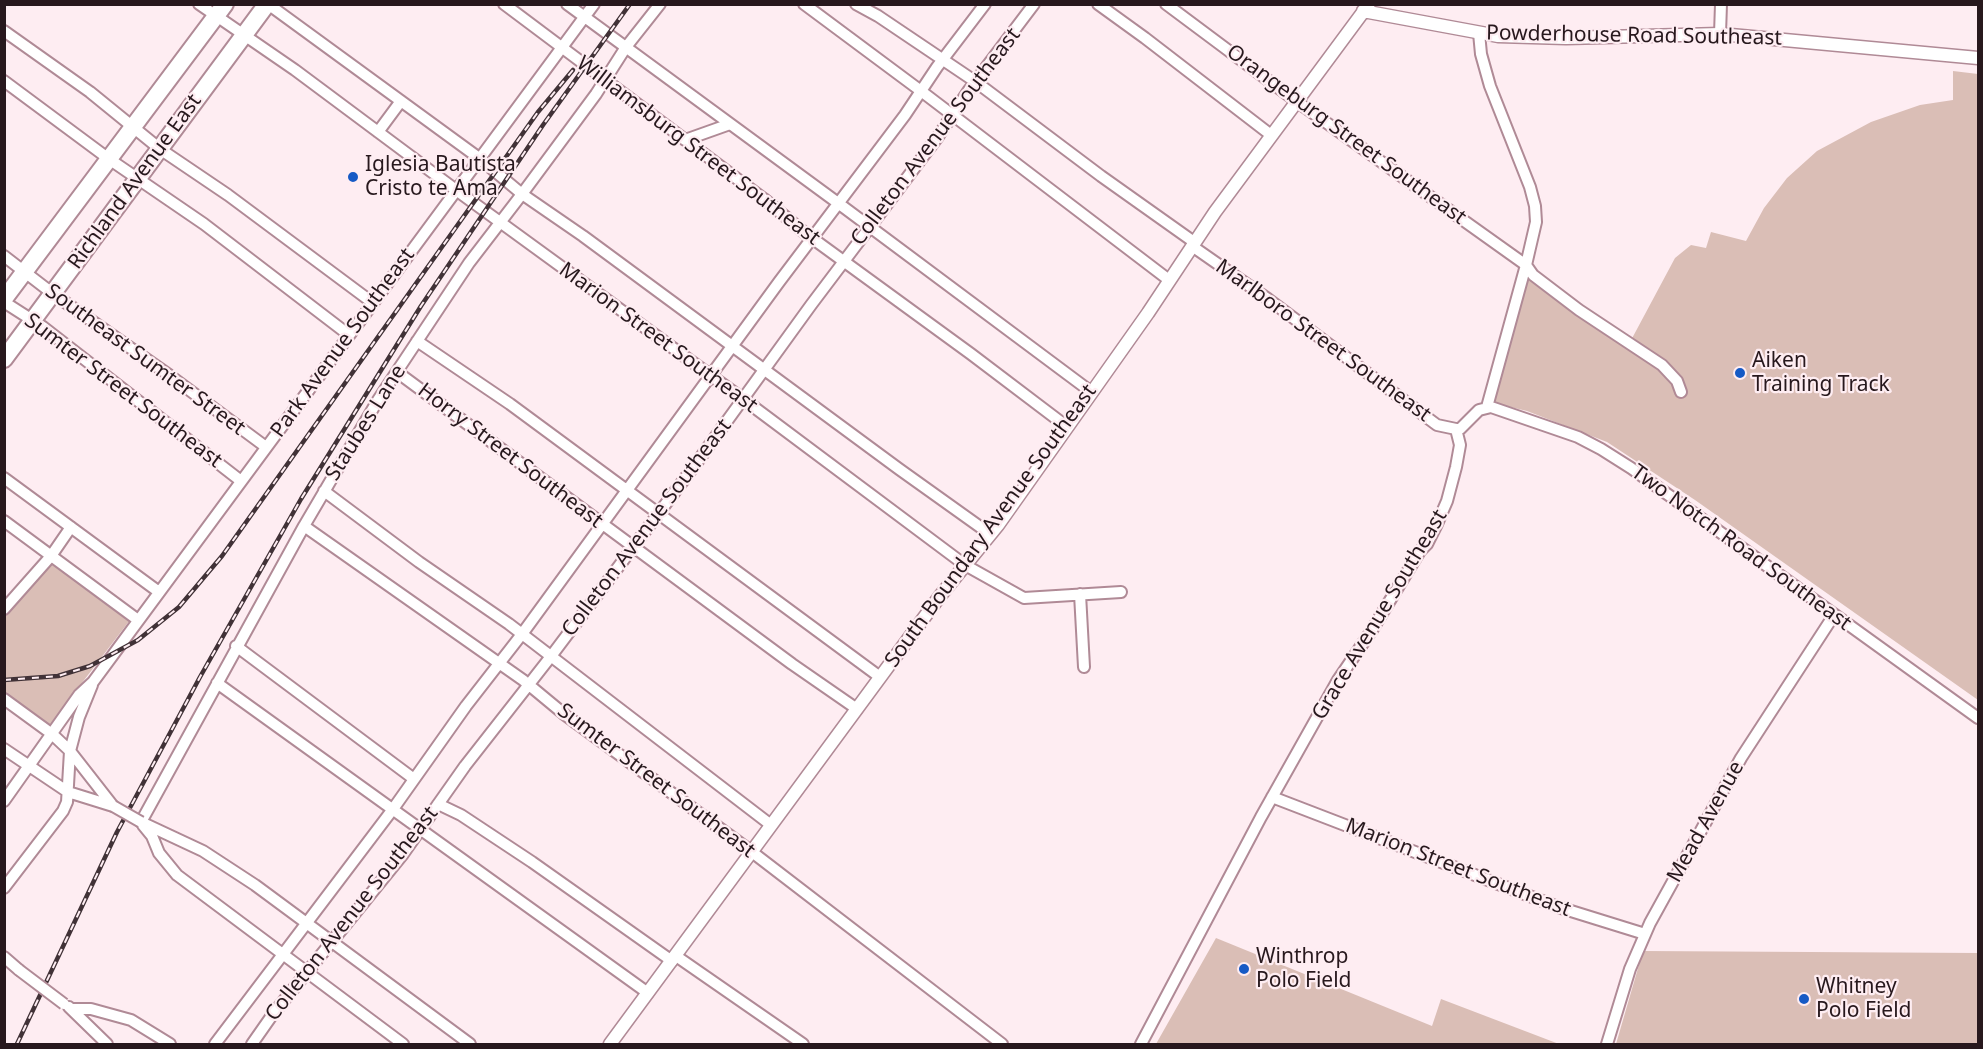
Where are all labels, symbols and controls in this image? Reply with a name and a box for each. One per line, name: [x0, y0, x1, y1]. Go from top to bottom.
street label: Powderhouse Road Southeast: [1486, 21, 1782, 51]
street label: Colleton Avenue Southeast: [846, 23, 1026, 251]
street label: Orangeburg Street Southeast: [1221, 40, 1471, 230]
street label: Williamsburg Street Southeast: [571, 51, 825, 251]
street label: Richland Avenue East: [63, 89, 207, 275]
place label: Iglesia Bautista Cristo te Ama: [365, 152, 516, 202]
marker: Iglesia Bautista Cristo te Ama: [346, 170, 360, 184]
street label: Park Avenue Southeast: [266, 243, 420, 443]
street label: Marlboro Street Southeast: [1210, 254, 1436, 428]
street label: Marion Street Southeast: [554, 258, 762, 418]
street label: Southeast Sumter Street: [40, 279, 250, 441]
street label: Sumter Street Southeast: [19, 308, 227, 474]
place label: Aiken Training Track: [1752, 348, 1890, 398]
street label: Staubes Lane: [320, 360, 412, 486]
marker: Aiken Training Track: [1733, 366, 1747, 380]
street label: Horry Street Southeast: [413, 378, 607, 534]
street label: South Boundary Avenue Southeast: [880, 380, 1102, 672]
street label: Colleton Avenue Southeast: [557, 414, 737, 642]
street label: Two Notch Road Southeast: [1626, 460, 1856, 636]
street label: Grace Avenue Southeast: [1307, 505, 1453, 725]
street label: Sumter Street Southeast: [552, 698, 760, 864]
street label: Mead Avenue: [1662, 757, 1750, 887]
street label: Colleton Avenue Southeast: [260, 802, 444, 1026]
street label: Marion Street Southeast: [1342, 813, 1574, 923]
place label: Winthrop Polo Field: [1256, 944, 1351, 994]
marker: Winthrop Polo Field: [1237, 962, 1251, 976]
place label: Whitney Polo Field: [1816, 974, 1911, 1024]
marker: Whitney Polo Field: [1797, 992, 1811, 1006]

